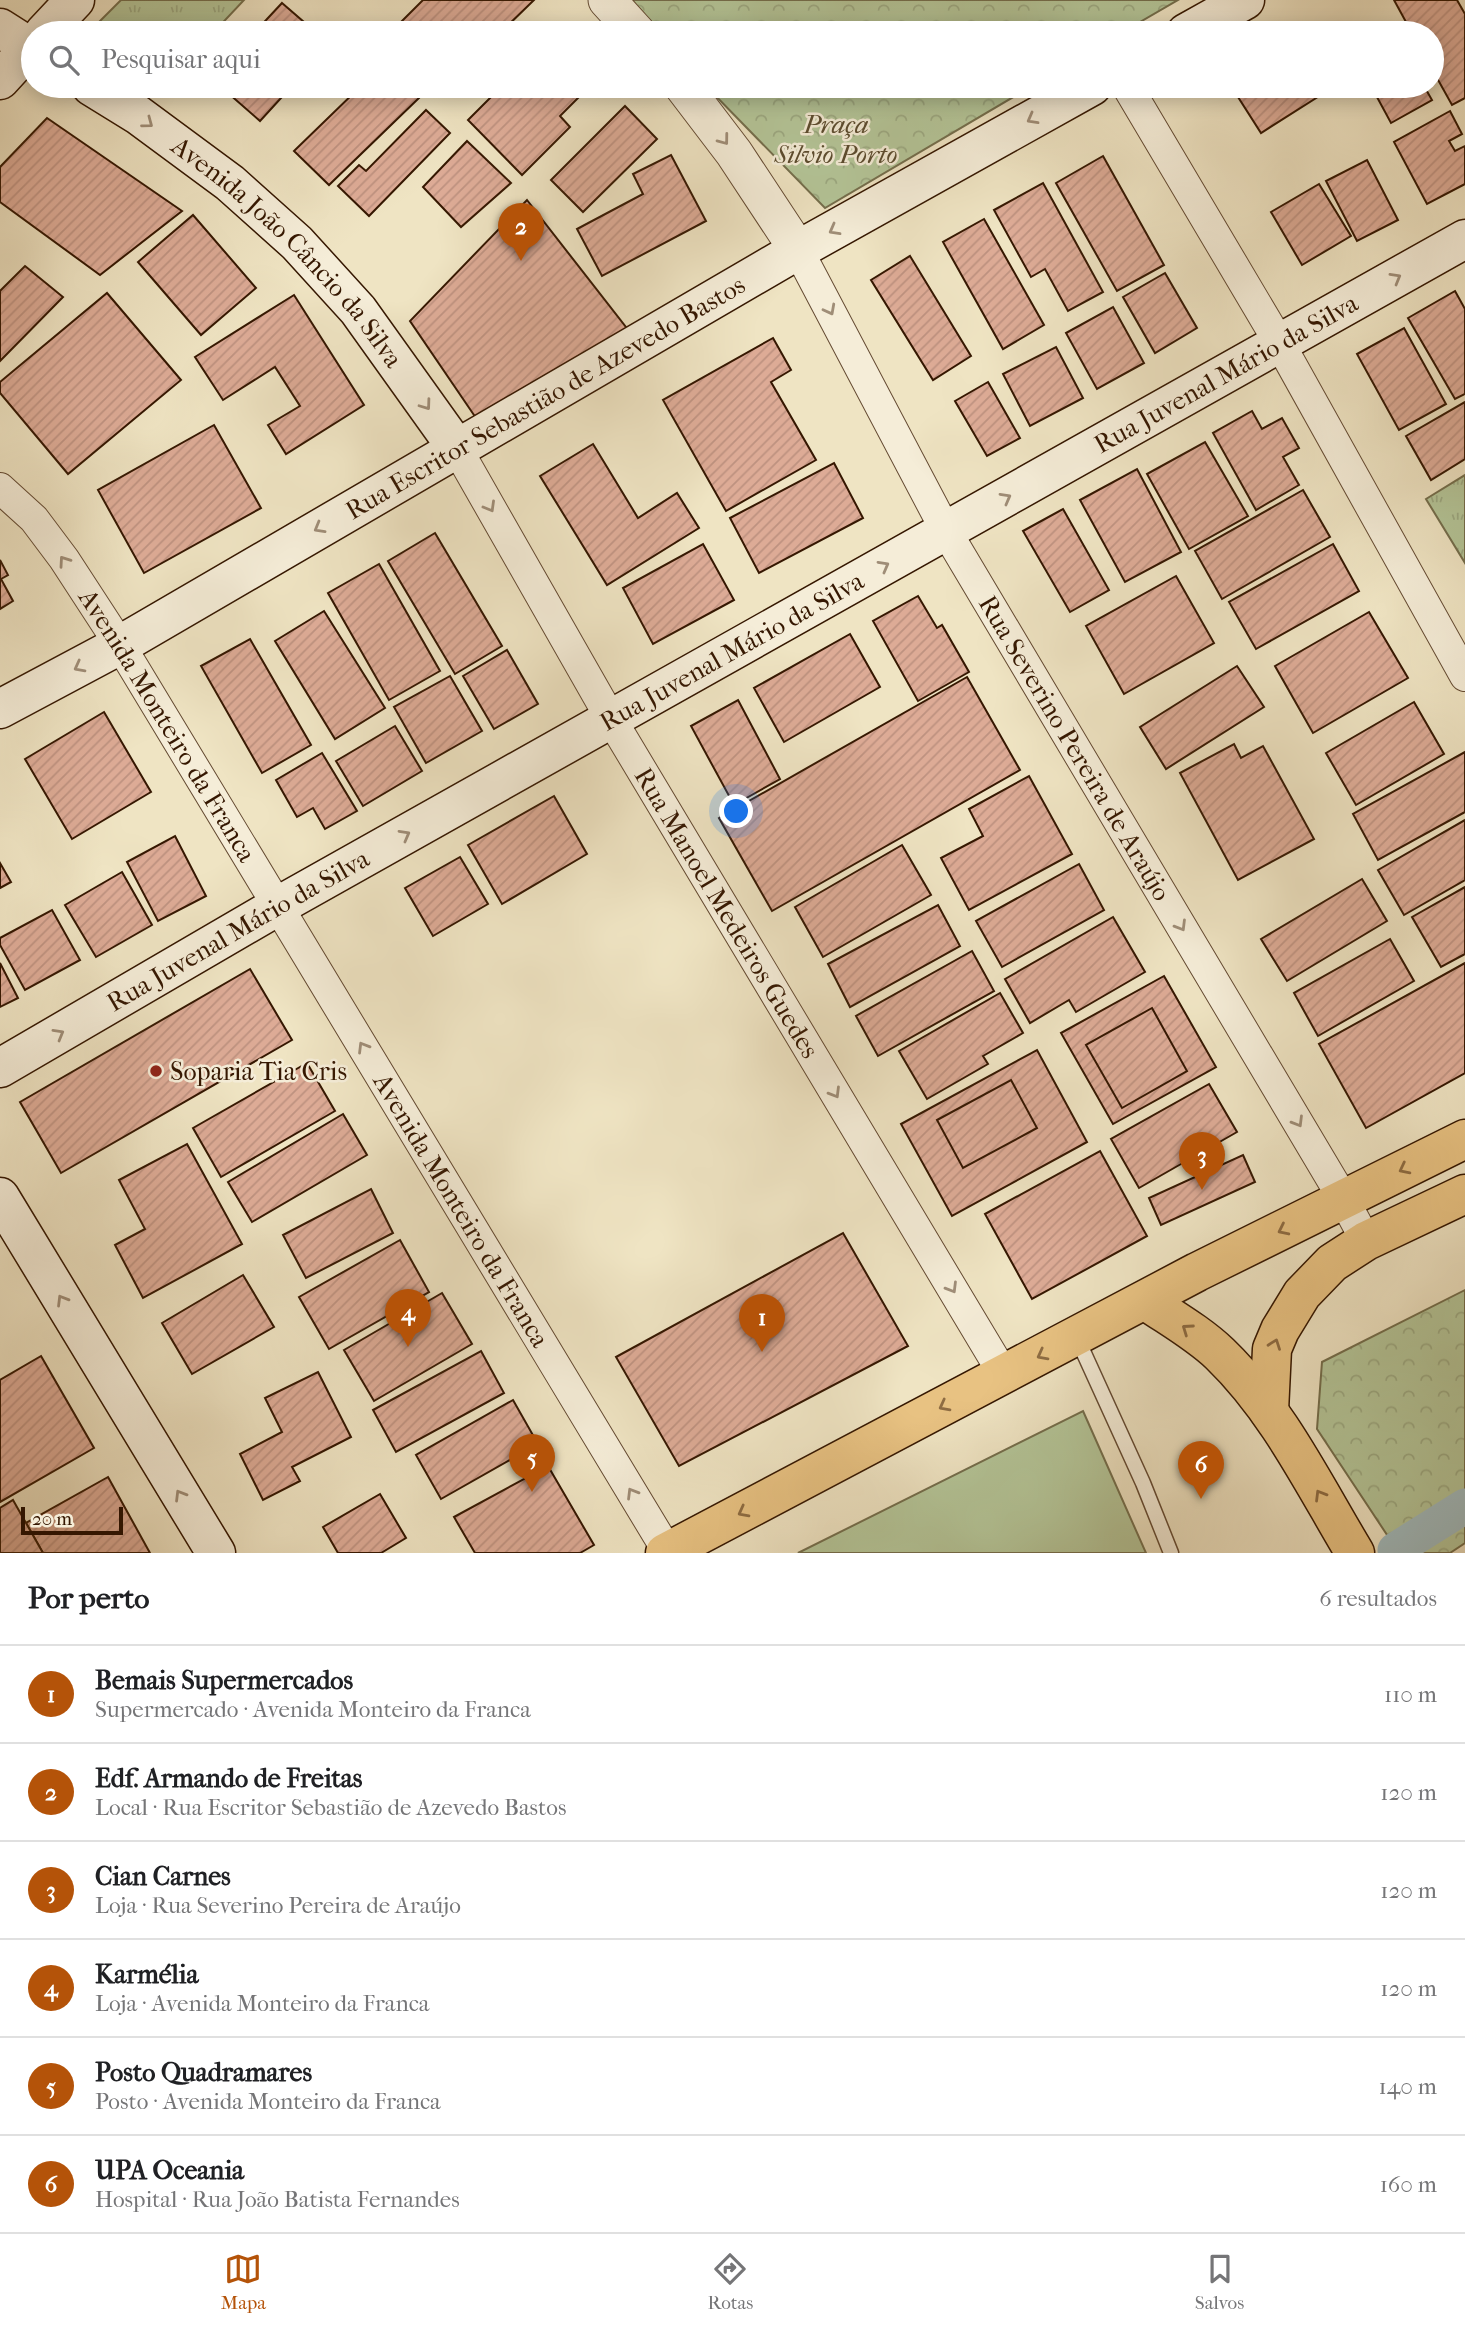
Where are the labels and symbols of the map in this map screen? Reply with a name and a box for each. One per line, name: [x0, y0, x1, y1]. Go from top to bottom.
park label: Praça Silvio Porto: [773, 109, 898, 170]
one-way arrow: [1027, 111, 1039, 124]
one-way arrow: [140, 115, 153, 127]
street label: Avenida João Câncio da Silva: [164, 130, 410, 374]
one-way arrow: [716, 132, 729, 145]
pin: 2: [498, 203, 544, 261]
one-way arrow: [828, 222, 841, 235]
street label: Rua Escritor Sebastião de Azevedo Bastos: [340, 269, 751, 526]
one-way arrow: [1389, 273, 1402, 286]
street label: Rua Juvenal Mário da Silva: [1089, 287, 1364, 460]
one-way arrow: [822, 303, 835, 315]
one-way arrow: [418, 397, 430, 410]
one-way arrow: [998, 492, 1011, 506]
one-way arrow: [482, 499, 495, 512]
one-way arrow: [313, 520, 326, 533]
one-way arrow: [60, 556, 72, 569]
one-way arrow: [877, 561, 889, 574]
street label: Rua Juvenal Mário da Silva: [594, 565, 870, 738]
street label: Avenida Monteiro da Franca: [71, 583, 263, 869]
street label: Rua Severino Pereira de Araújo: [972, 590, 1177, 906]
one-way arrow: [74, 658, 87, 672]
street label: Rua Manoel Medeiros Guedes: [628, 762, 826, 1064]
your location: [719, 794, 753, 828]
one-way arrow: [397, 830, 410, 843]
street label: Rua Juvenal Mário da Silva: [101, 842, 376, 1018]
one-way arrow: [1173, 919, 1186, 932]
one-way arrow: [52, 1029, 64, 1042]
one-way arrow: [358, 1042, 371, 1055]
place label: Soparia Tia Cris: [170, 1056, 347, 1087]
marker: Soparia Tia Cris: [148, 1063, 164, 1079]
street label: Avenida Monteiro da Franca: [366, 1067, 556, 1354]
one-way arrow: [827, 1085, 840, 1098]
one-way arrow: [1289, 1114, 1302, 1127]
pin: 3: [1179, 1132, 1225, 1190]
one-way arrow: [1399, 1161, 1412, 1175]
one-way arrow: [1278, 1222, 1290, 1236]
one-way arrow: [944, 1280, 957, 1293]
pin: 4: [385, 1289, 431, 1347]
pin: 1: [739, 1294, 785, 1352]
one-way arrow: [58, 1295, 71, 1308]
one-way arrow: [1182, 1325, 1195, 1337]
one-way arrow: [1267, 1338, 1281, 1350]
one-way arrow: [1037, 1346, 1049, 1360]
one-way arrow: [939, 1398, 951, 1412]
pin: 5: [509, 1434, 555, 1492]
pin: 6: [1178, 1441, 1224, 1499]
one-way arrow: [628, 1488, 641, 1501]
one-way arrow: [176, 1489, 189, 1502]
one-way arrow: [1315, 1489, 1328, 1502]
scale bar: [21, 1504, 122, 1536]
one-way arrow: [737, 1504, 750, 1518]

